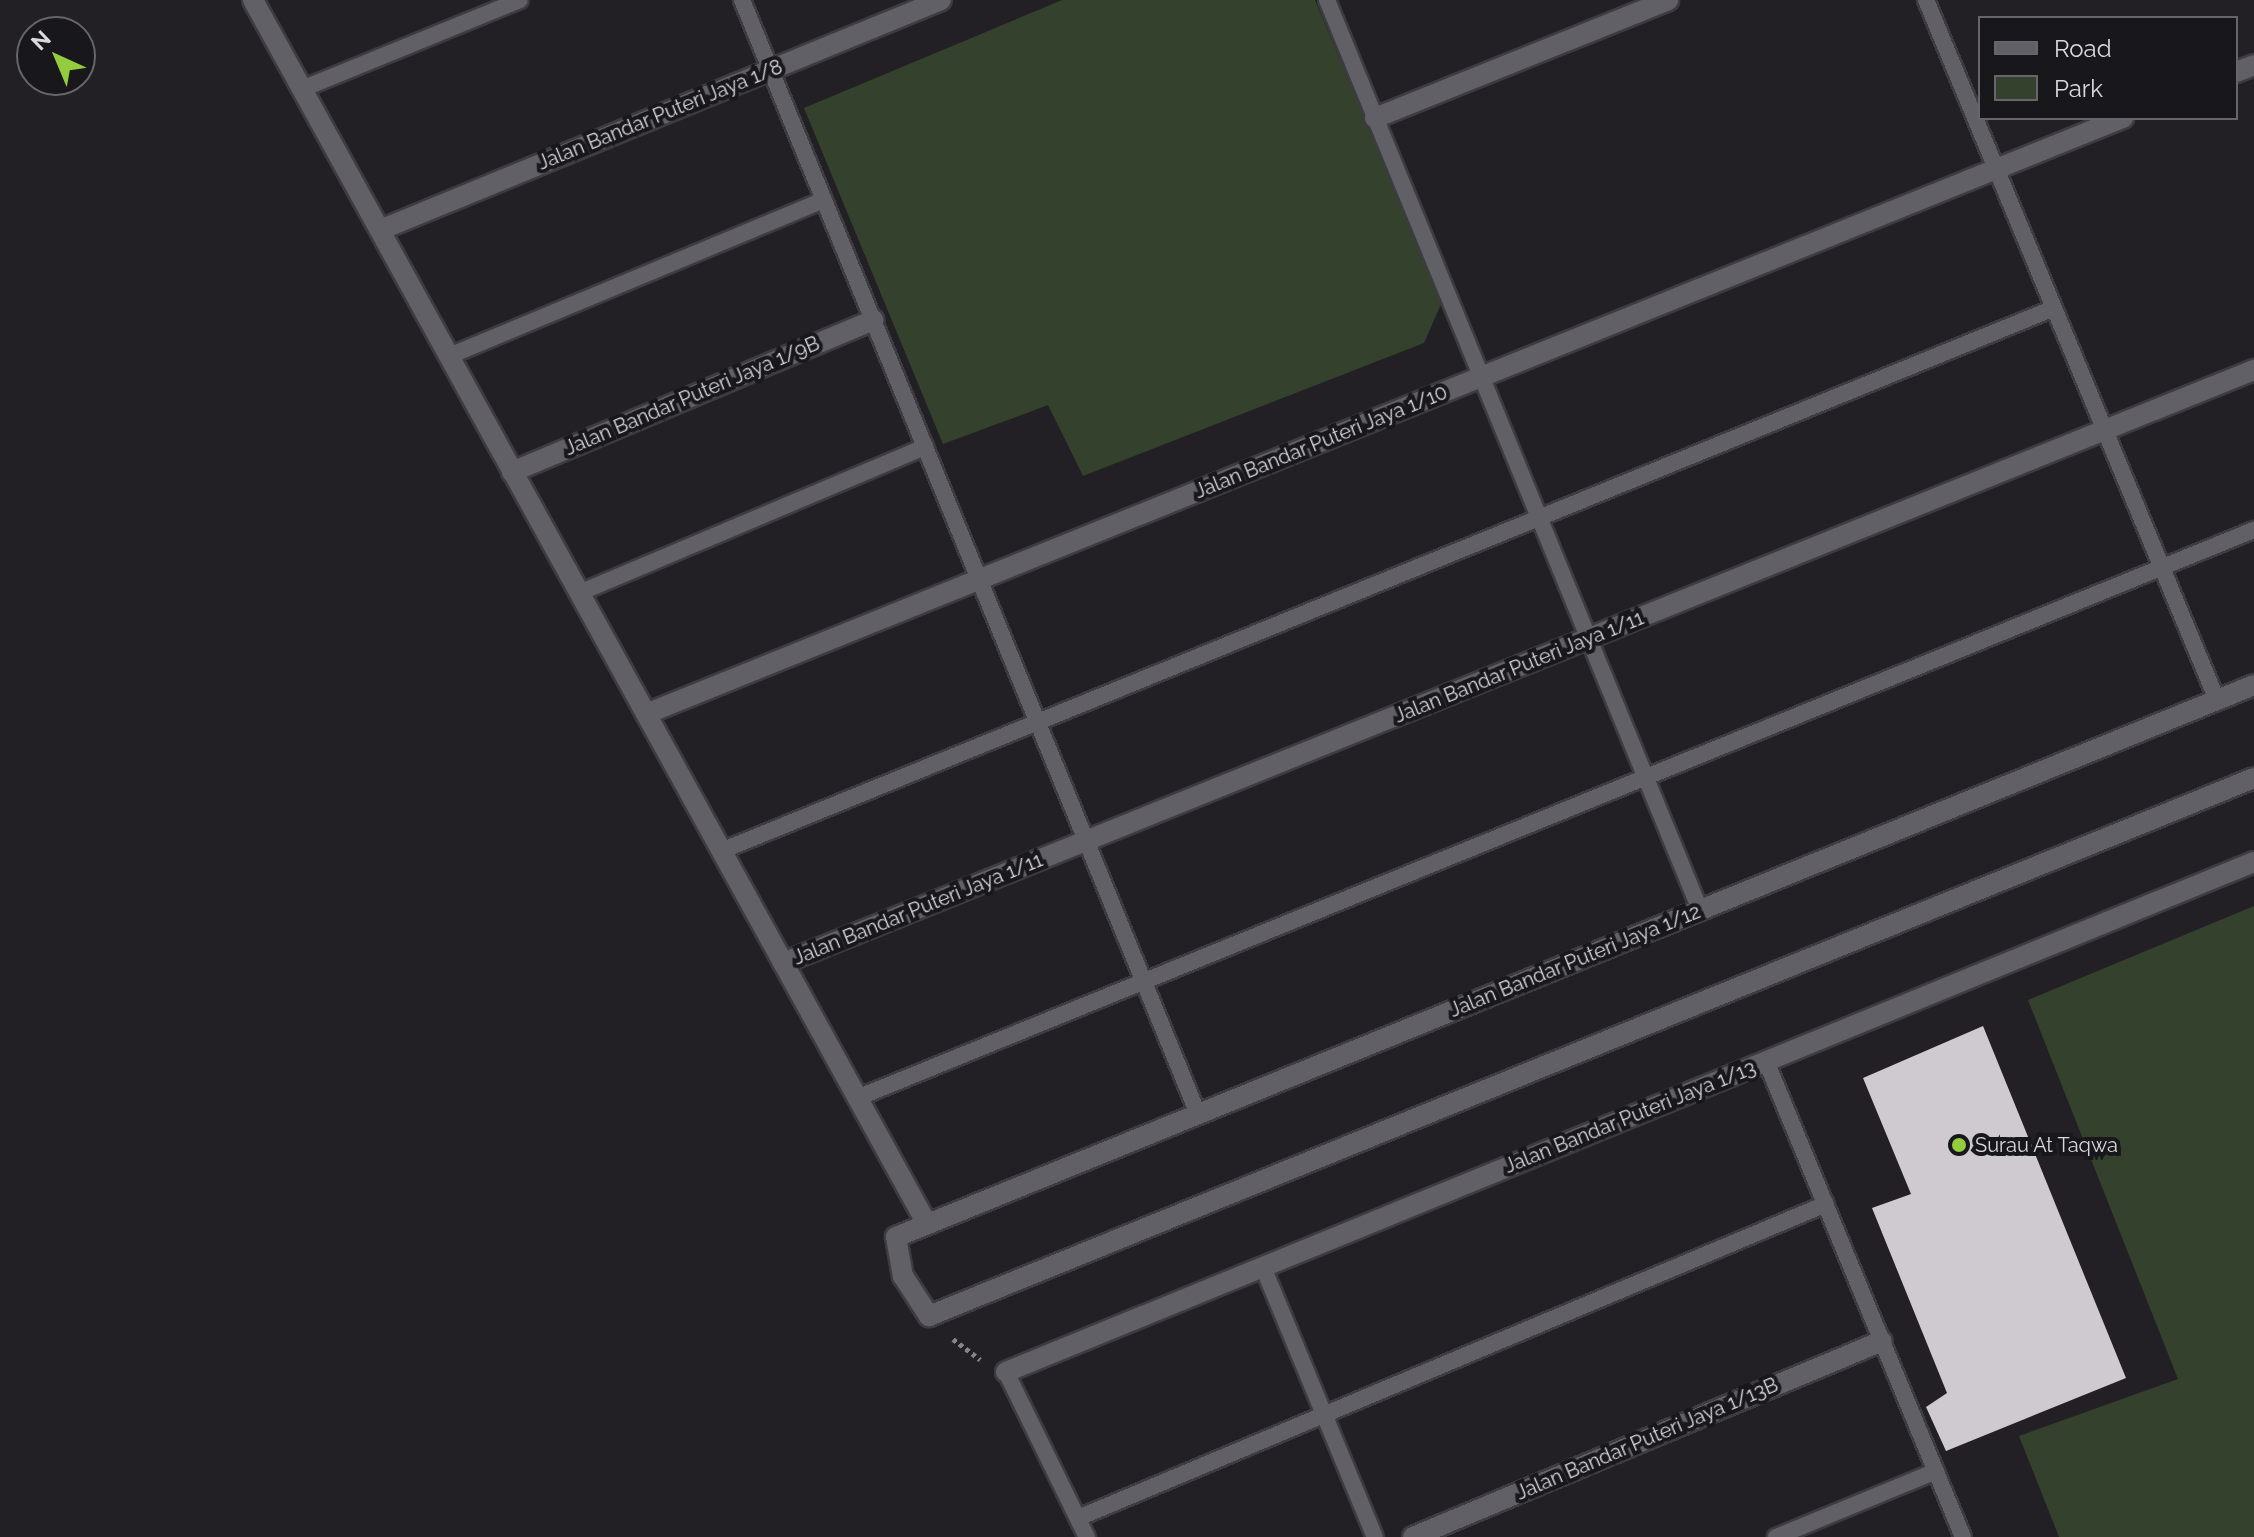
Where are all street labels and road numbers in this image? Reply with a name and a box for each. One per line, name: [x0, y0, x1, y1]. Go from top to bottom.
street label: Jalan Bandar Puteri Jaya 1/8: [534, 55, 786, 175]
street label: Jalan Bandar Puteri Jaya 1/9B: [561, 331, 823, 461]
street label: Jalan Bandar Puteri Jaya 1/10: [1191, 380, 1451, 504]
street label: Jalan Bandar Puteri Jaya 1/11: [1390, 606, 1648, 728]
street label: Jalan Bandar Puteri Jaya 1/11: [789, 848, 1047, 970]
street label: Jalan Bandar Puteri Jaya 1/12: [1445, 899, 1705, 1023]
street label: Jalan Bandar Puteri Jaya 1/13: [1500, 1055, 1760, 1179]
street label: Jalan Bandar Puteri Jaya 1/13B: [1512, 1373, 1782, 1505]

